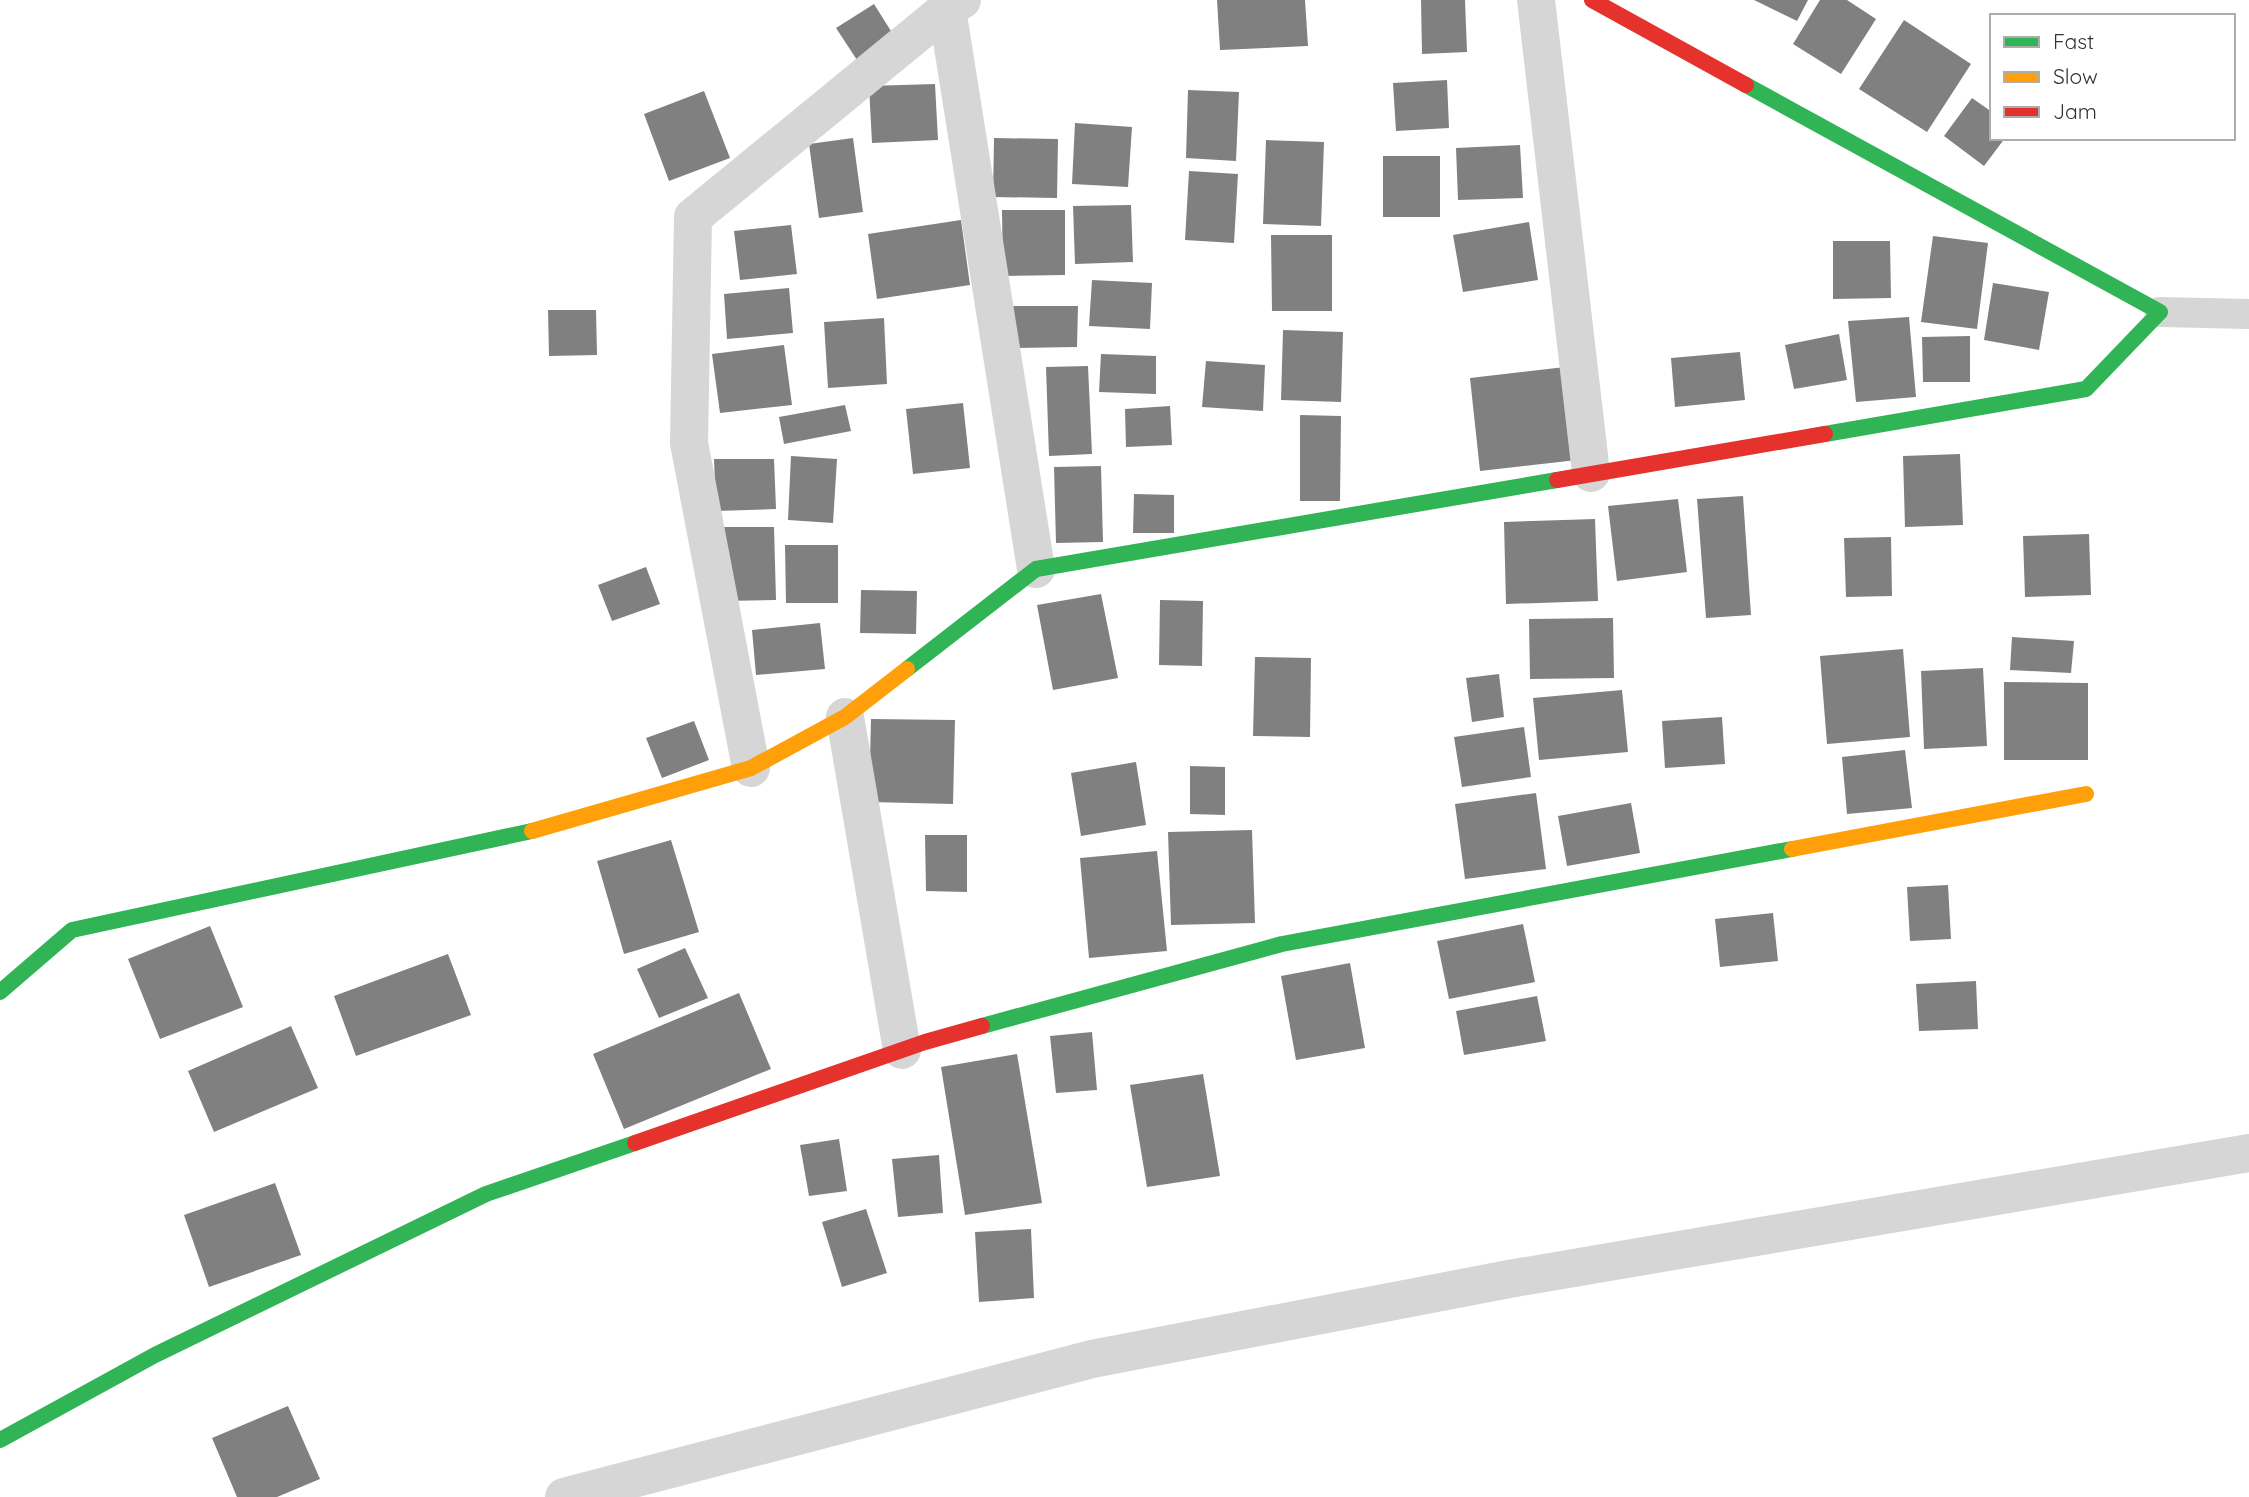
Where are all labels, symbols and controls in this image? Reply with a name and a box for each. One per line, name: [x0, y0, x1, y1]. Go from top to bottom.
legend: [1990, 14, 2235, 140]
text: Fast: [2053, 28, 2094, 54]
text: Slow: [2053, 63, 2098, 89]
text: Jam: [2053, 98, 2097, 124]

